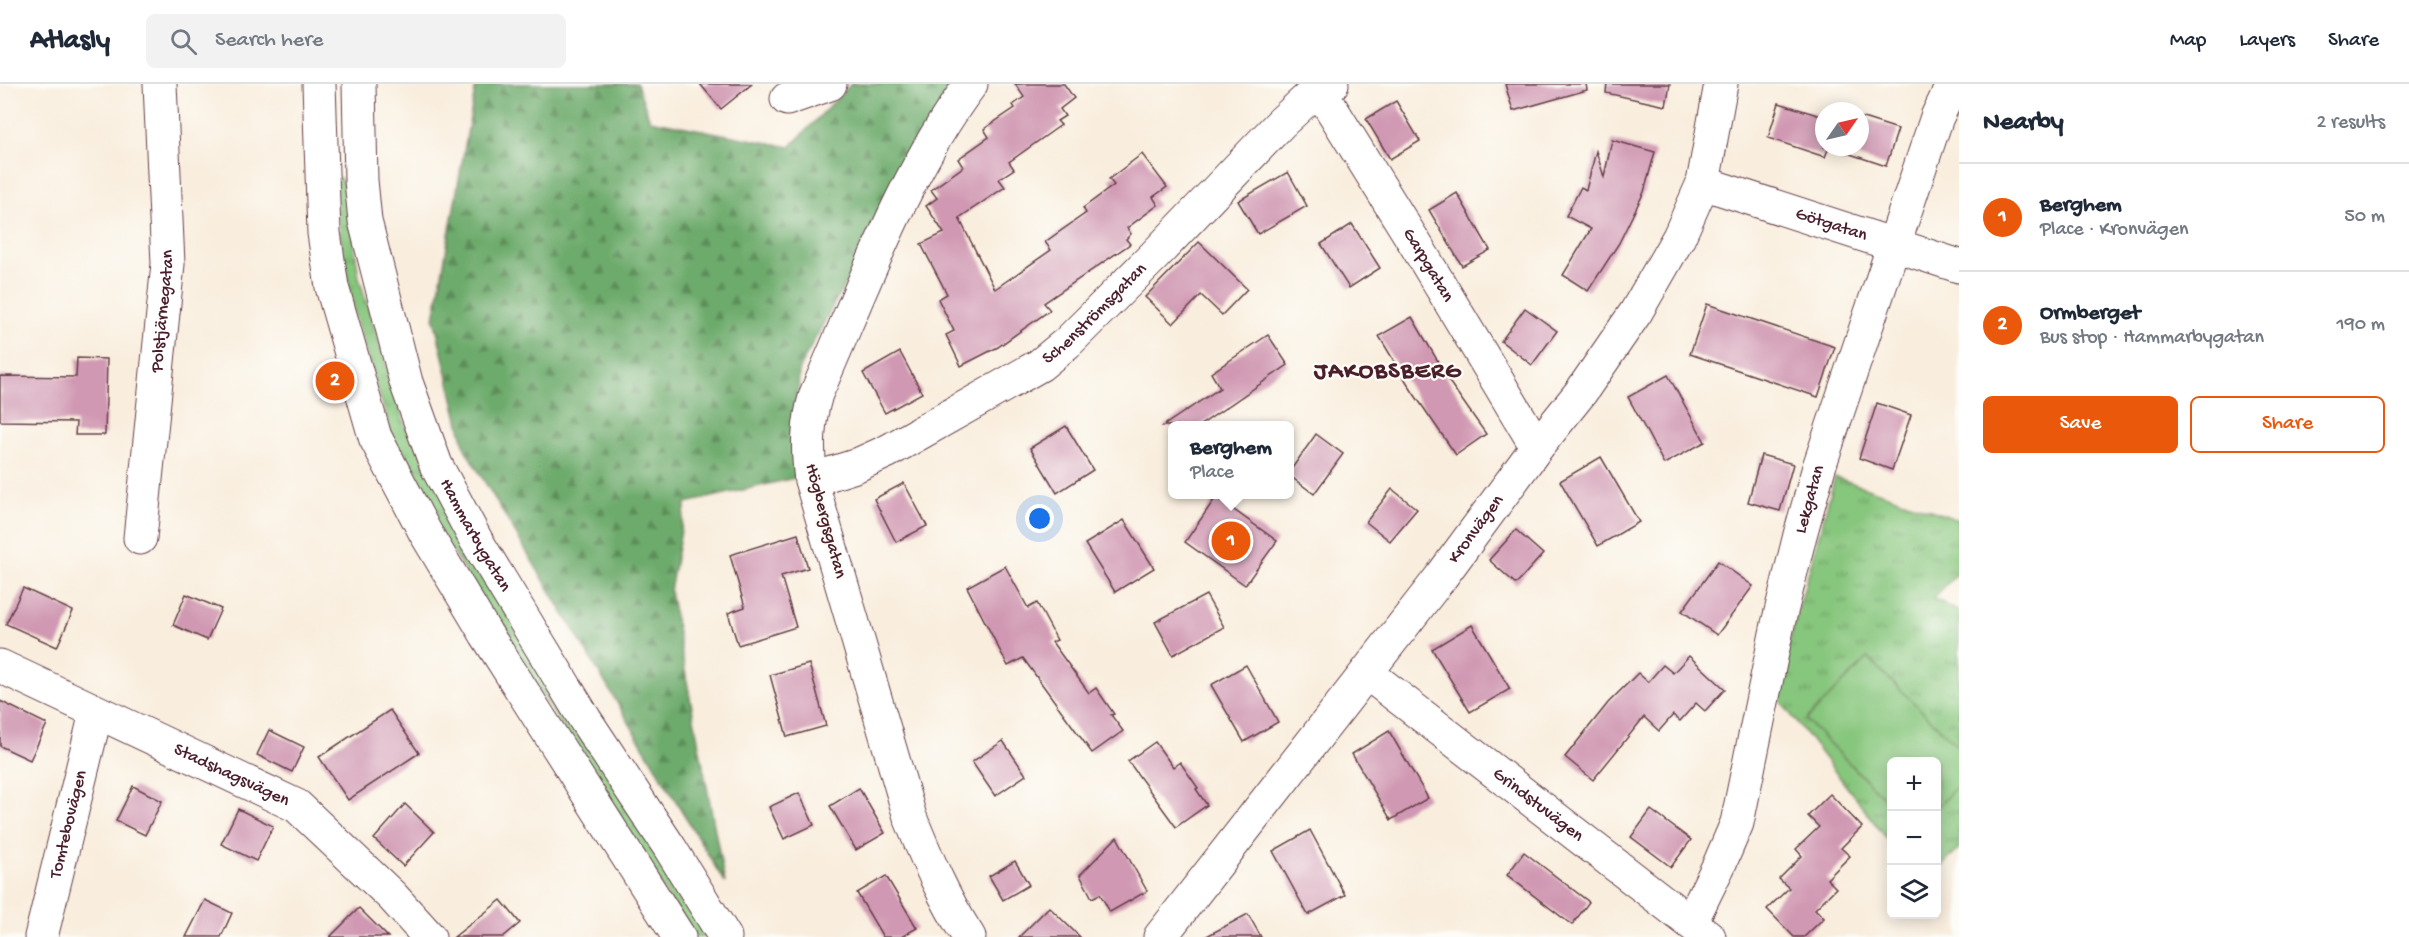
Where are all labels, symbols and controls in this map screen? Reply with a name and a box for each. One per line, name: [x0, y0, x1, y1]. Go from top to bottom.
search box: [146, 14, 566, 68]
text: Atlasly: [30, 25, 110, 58]
icon: search: [167, 25, 200, 58]
text: Search here: [215, 28, 323, 54]
text: Map: [2170, 29, 2206, 54]
text: Layers: [2239, 29, 2295, 54]
text: Share: [2328, 29, 2379, 54]
north arrow: [1815, 102, 1869, 156]
text: Nearby: [1983, 108, 2064, 139]
text: 2 results: [2316, 112, 2385, 135]
text: Berghem: [2040, 193, 2122, 219]
street label: Götgatan: [1793, 203, 1870, 246]
text: 1: [1998, 206, 2007, 229]
text: 50 m: [2344, 206, 2385, 229]
text: Place · Kronvägen: [2040, 219, 2189, 242]
street label: Garpgatan: [1398, 224, 1459, 306]
street label: Polstjärnegatan: [146, 249, 179, 374]
street label: Schenströmsgatan: [1038, 258, 1152, 369]
text: Ormberget: [2040, 301, 2140, 327]
text: 2: [1998, 314, 2007, 337]
text: 190 m: [2337, 314, 2385, 337]
text: Bus stop · Hammarbygatan: [2040, 327, 2264, 350]
pin: 2: [316, 358, 354, 404]
district label: JAKOBSBERG: [1313, 358, 1462, 387]
button: Save: [1983, 396, 2178, 453]
button: Share: [2190, 396, 2385, 453]
popup: [1168, 421, 1294, 499]
text: Berghem: [1190, 436, 1272, 462]
street label: Högbergsgatan: [800, 461, 851, 581]
text: Place: [1190, 462, 1234, 485]
street label: Lekgatan: [1790, 462, 1830, 536]
street label: Hammarbygatan: [435, 475, 516, 596]
street label: Kronvägen: [1444, 490, 1509, 568]
your location: [1025, 504, 1054, 533]
pin: 1: [1212, 518, 1250, 564]
street label: Stadshagsvägen: [170, 739, 293, 812]
map controls: [1887, 757, 1941, 919]
button: +: [1887, 757, 1941, 811]
street label: Grindstuvägen: [1488, 763, 1588, 847]
street label: Tomtebovägen: [45, 768, 92, 882]
button: −: [1887, 811, 1941, 865]
button: layers: [1887, 865, 1941, 919]

